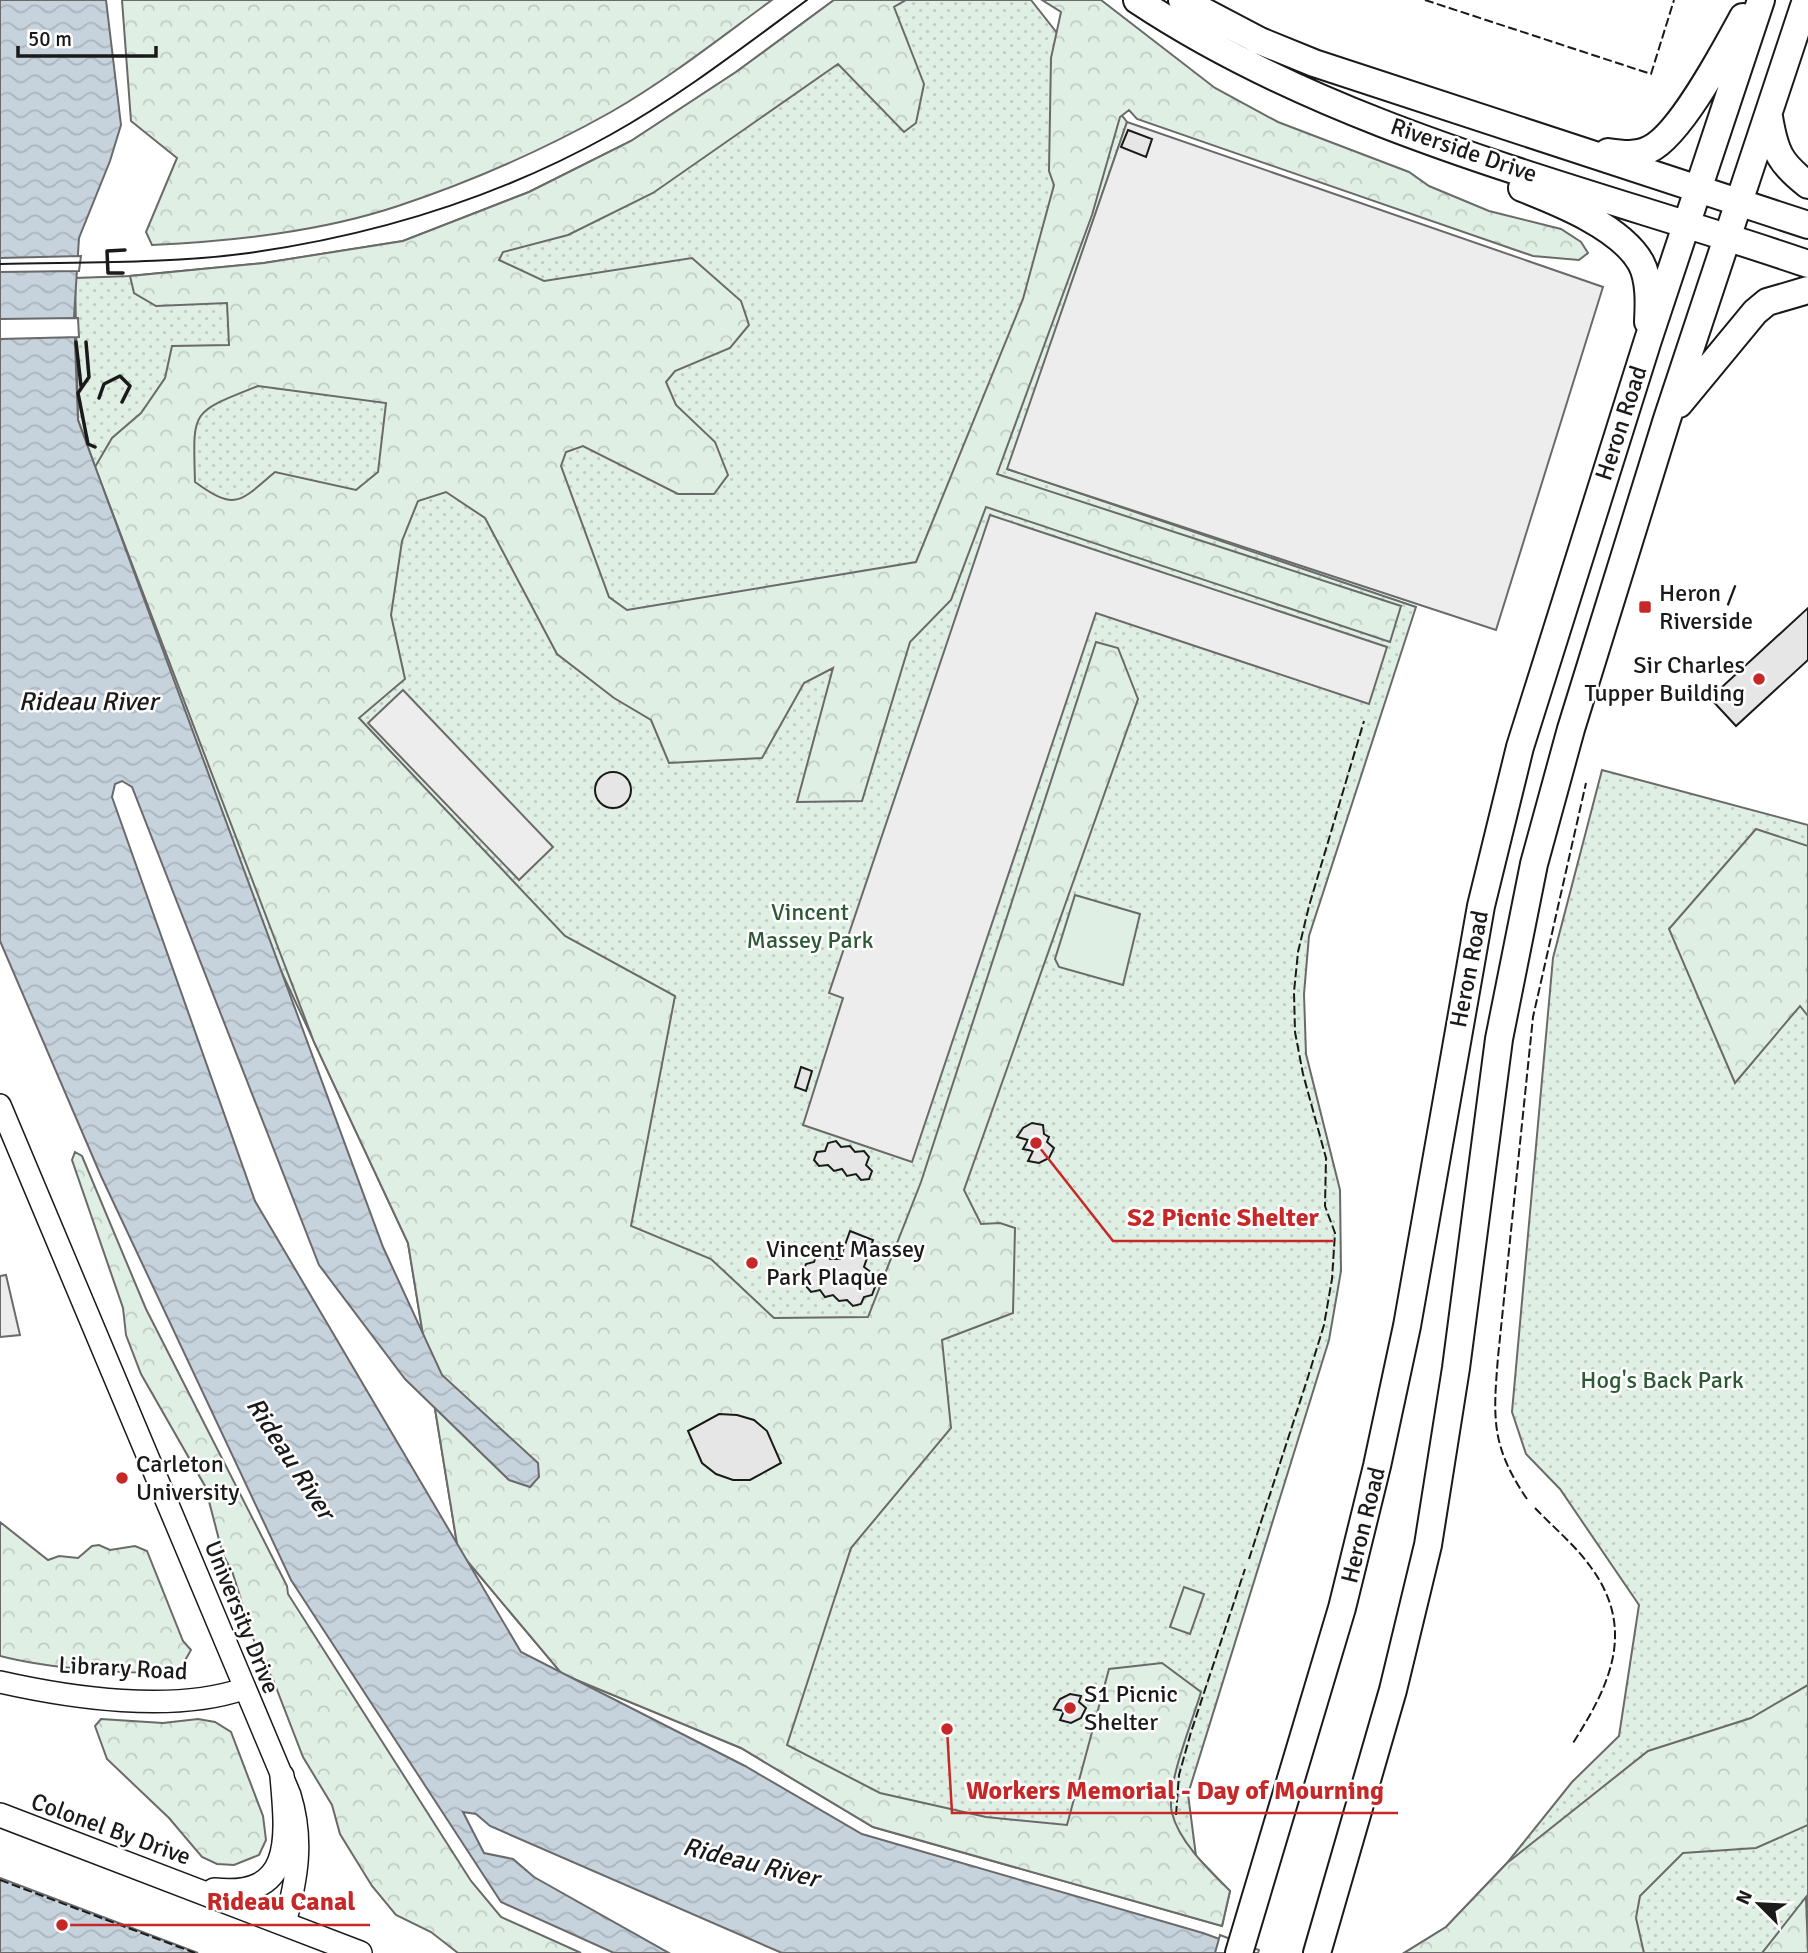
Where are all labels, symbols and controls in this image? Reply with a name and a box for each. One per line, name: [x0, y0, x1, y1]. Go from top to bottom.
scale bar: [18, 14, 156, 58]
text: 50 m: [28, 26, 72, 52]
street label: Riverside Drive: [1387, 111, 1541, 189]
street label: Heron Road: [1588, 362, 1654, 484]
place label: Heron / Riverside: [1659, 578, 1753, 636]
marker: Heron / Riverside: [1637, 599, 1653, 615]
place label: Sir Charles Tupper Building: [1585, 650, 1745, 708]
marker: Sir Charles Tupper Building: [1751, 671, 1767, 687]
water label: Rideau River: [18, 686, 161, 718]
park label: Vincent Massey Park: [747, 897, 873, 955]
street label: Heron Road: [1443, 908, 1495, 1030]
callout: S2 Picnic Shelter: [1113, 1194, 1333, 1241]
text: S2 Picnic Shelter: [1127, 1202, 1320, 1234]
place label: Vincent Massey Park Plaque: [766, 1234, 925, 1292]
marker: Vincent Massey Park Plaque: [744, 1255, 760, 1271]
park label: Hog's Back Park: [1580, 1365, 1744, 1395]
water label: Rideau River: [239, 1392, 343, 1528]
place label: Carleton University: [136, 1449, 240, 1507]
street label: Heron Road: [1334, 1464, 1392, 1586]
marker: Carleton University: [114, 1470, 130, 1486]
street label: University Drive: [198, 1536, 286, 1698]
street label: Library Road: [58, 1650, 188, 1686]
place label: S1 Picnic Shelter: [1084, 1679, 1178, 1737]
marker: S1 Picnic Shelter: [1062, 1700, 1078, 1716]
callout: Workers Memorial - Day of Mourning: [952, 1766, 1398, 1813]
text: Workers Memorial - Day of Mourning: [966, 1775, 1384, 1807]
street label: Colonel By Drive: [27, 1786, 195, 1872]
water label: Rideau River: [679, 1831, 825, 1896]
north arrow: [1724, 1869, 1794, 1939]
callout: Rideau Canal: [193, 1878, 370, 1925]
text: Rideau Canal: [207, 1886, 355, 1918]
text: N: [1731, 1887, 1758, 1908]

